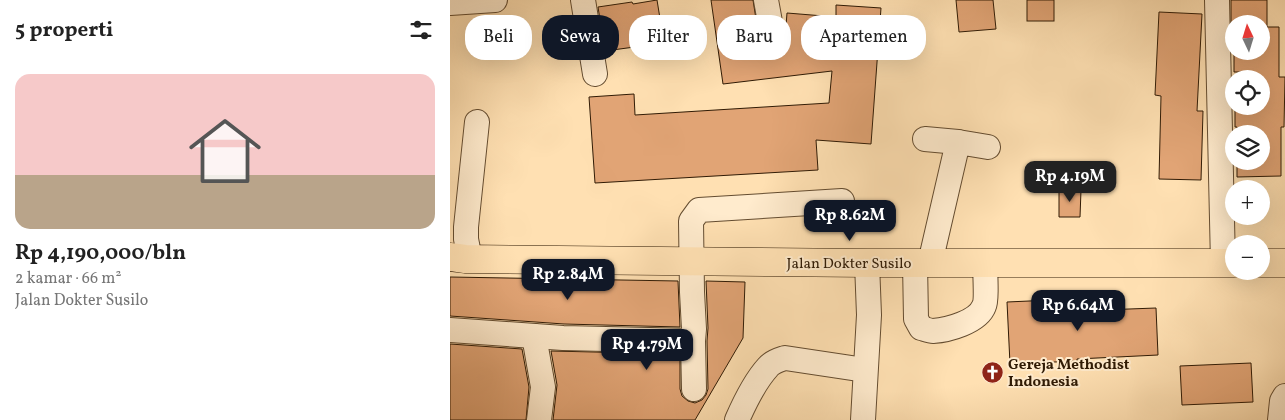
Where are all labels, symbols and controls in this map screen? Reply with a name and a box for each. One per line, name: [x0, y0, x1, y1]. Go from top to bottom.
chip: Beli: [465, 15, 532, 60]
chip: Sewa: [542, 15, 619, 60]
chip: Filter: [629, 15, 707, 60]
chip: Baru: [717, 15, 791, 60]
chip: Apartemen: [801, 15, 926, 60]
north arrow: [1225, 15, 1270, 60]
map controls: [1225, 15, 1270, 280]
text: 5 properti: [15, 16, 113, 45]
icon: filters: [407, 16, 435, 44]
button: locate: [1225, 70, 1270, 115]
icon: home: [180, 106, 270, 196]
button: layers: [1225, 125, 1270, 170]
pin: Rp 4.19M: [1018, 160, 1122, 203]
text: Rp 4.19M: [1035, 166, 1105, 188]
button: +: [1225, 180, 1270, 225]
pin: Rp 8.62M: [798, 200, 902, 242]
text: Rp 8.62M: [815, 205, 885, 227]
button: −: [1225, 235, 1270, 280]
text: Rp 4,190,000/bln: [15, 239, 186, 268]
street label: Jalan Dokter Susilo: [787, 254, 911, 275]
pin: Rp 2.84M: [516, 258, 620, 301]
text: Rp 2.84M: [533, 264, 603, 286]
text: 2 kamar · 66 m²: [15, 268, 121, 290]
text: Jalan Dokter Susilo: [15, 290, 148, 312]
pin: Rp 6.64M: [1026, 290, 1130, 332]
text: Rp 6.64M: [1042, 295, 1114, 317]
pin: Rp 4.79M: [595, 328, 699, 371]
text: Rp 4.79M: [612, 334, 682, 356]
place label: Gereja Methodist Indonesia: [1008, 355, 1130, 393]
church icon: Gereja Methodist Indonesia: [980, 361, 1004, 385]

